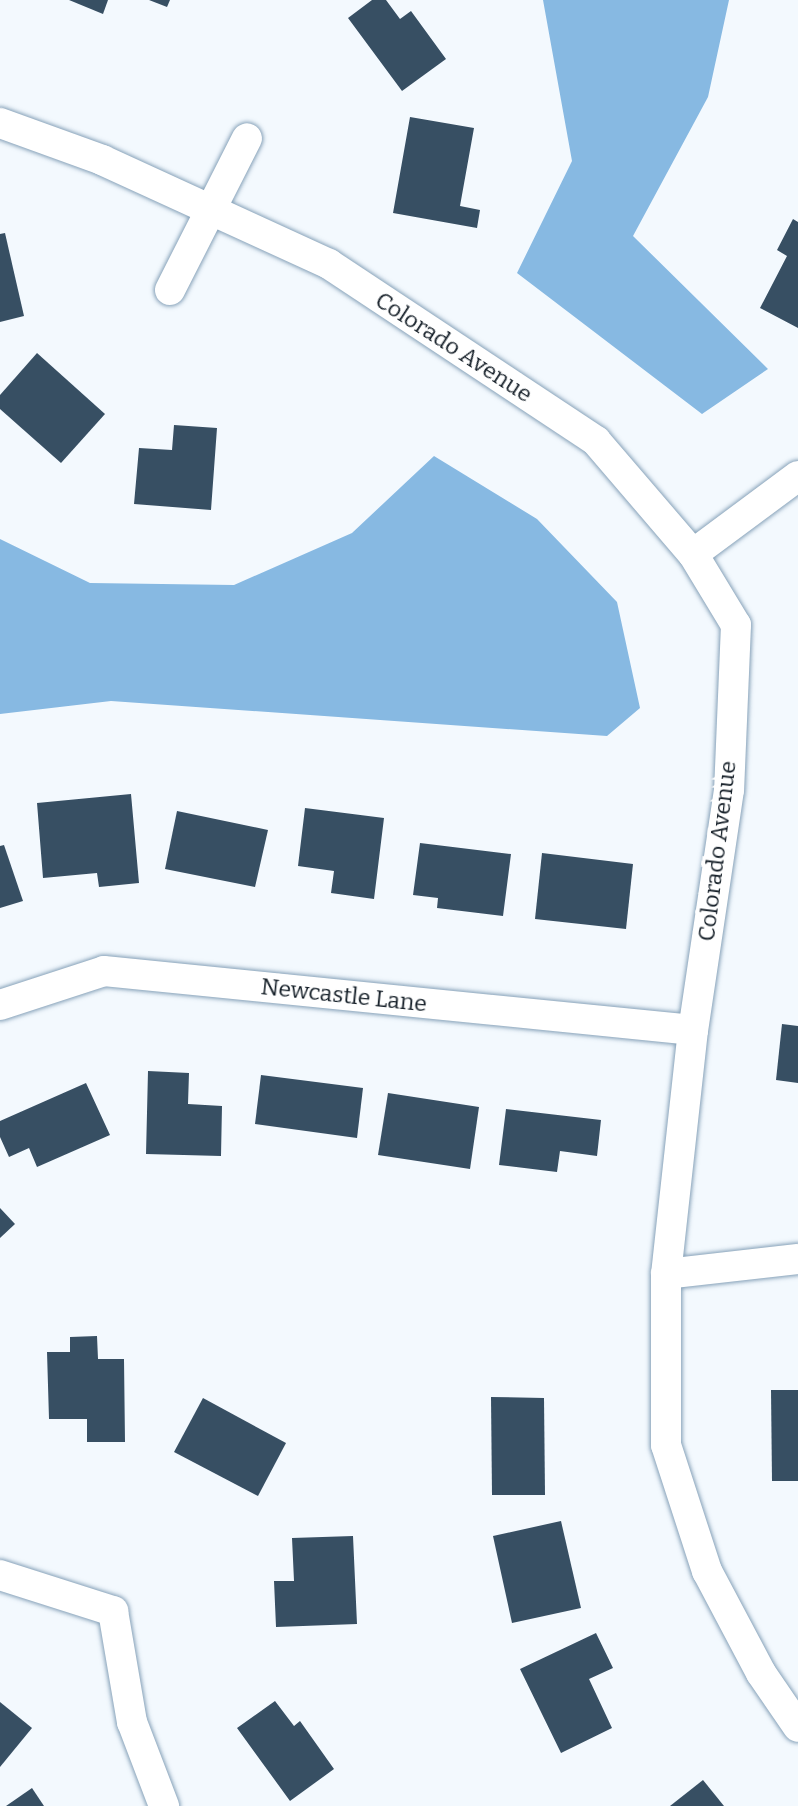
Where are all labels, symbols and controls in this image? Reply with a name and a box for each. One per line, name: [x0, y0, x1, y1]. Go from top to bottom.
street label: Colorado Avenue: [370, 286, 538, 408]
street label: Colorado Avenue: [692, 759, 742, 943]
street label: Newcastle Lane: [260, 973, 428, 1017]

